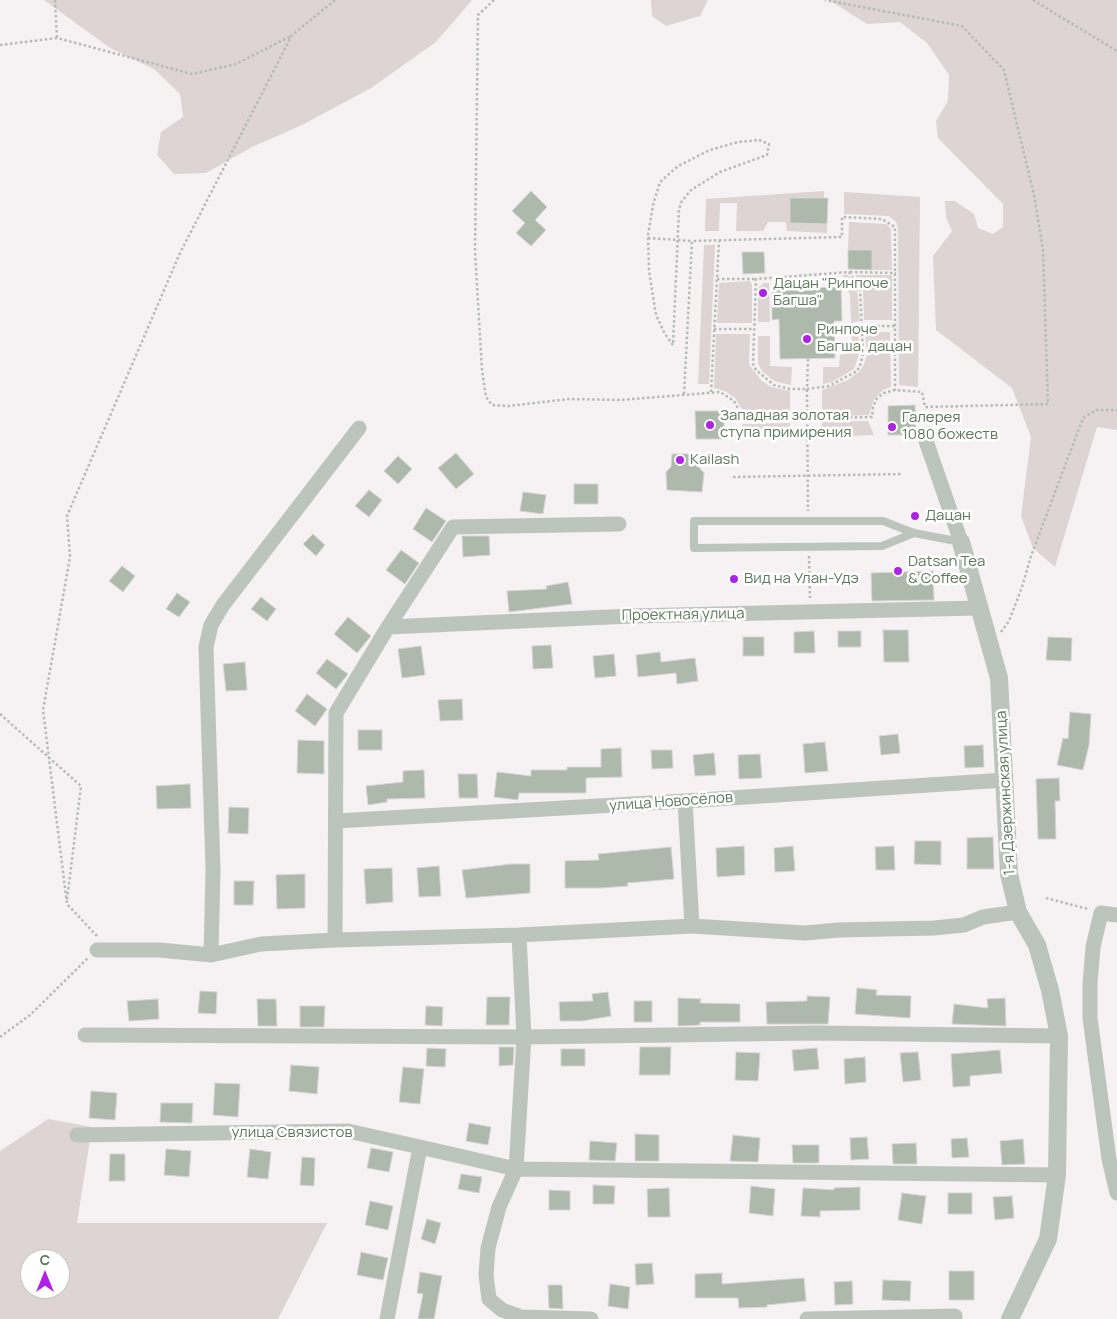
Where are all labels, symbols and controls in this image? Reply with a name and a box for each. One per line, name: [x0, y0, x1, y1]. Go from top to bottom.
place label: Дацан "Ринпоче Багша": [773, 275, 889, 310]
marker: Дацан "Ринпоче Багша": [757, 287, 769, 299]
place label: Ринпоче Багша, дацан: [817, 321, 912, 356]
marker: Ринпоче Багша, дацан: [801, 333, 813, 345]
place label: Западная золотая ступа примирения: [720, 407, 852, 442]
place label: Галерея 1080 божеств: [902, 409, 998, 444]
marker: Западная золотая ступа примирения: [704, 419, 716, 431]
marker: Галерея 1080 божеств: [886, 421, 898, 433]
place label: Kailash: [690, 451, 739, 469]
marker: Kailash: [674, 454, 686, 466]
place label: Дацан: [925, 507, 971, 525]
marker: Дацан: [909, 510, 921, 522]
place label: Datsan Tea & Coffee: [908, 553, 985, 588]
marker: Datsan Tea & Coffee: [892, 565, 904, 577]
place label: Вид на Улан-Удэ: [744, 570, 859, 588]
marker: Вид на Улан-Удэ: [728, 573, 740, 585]
street label: Проектная улица: [621, 605, 745, 625]
street label: 1-я Дзержинская улица: [993, 710, 1019, 876]
street label: улица Новосёлов: [609, 789, 733, 815]
street label: улица Связистов: [231, 1124, 353, 1142]
north arrow: [20, 1249, 70, 1299]
text: С: [40, 1250, 50, 1269]

